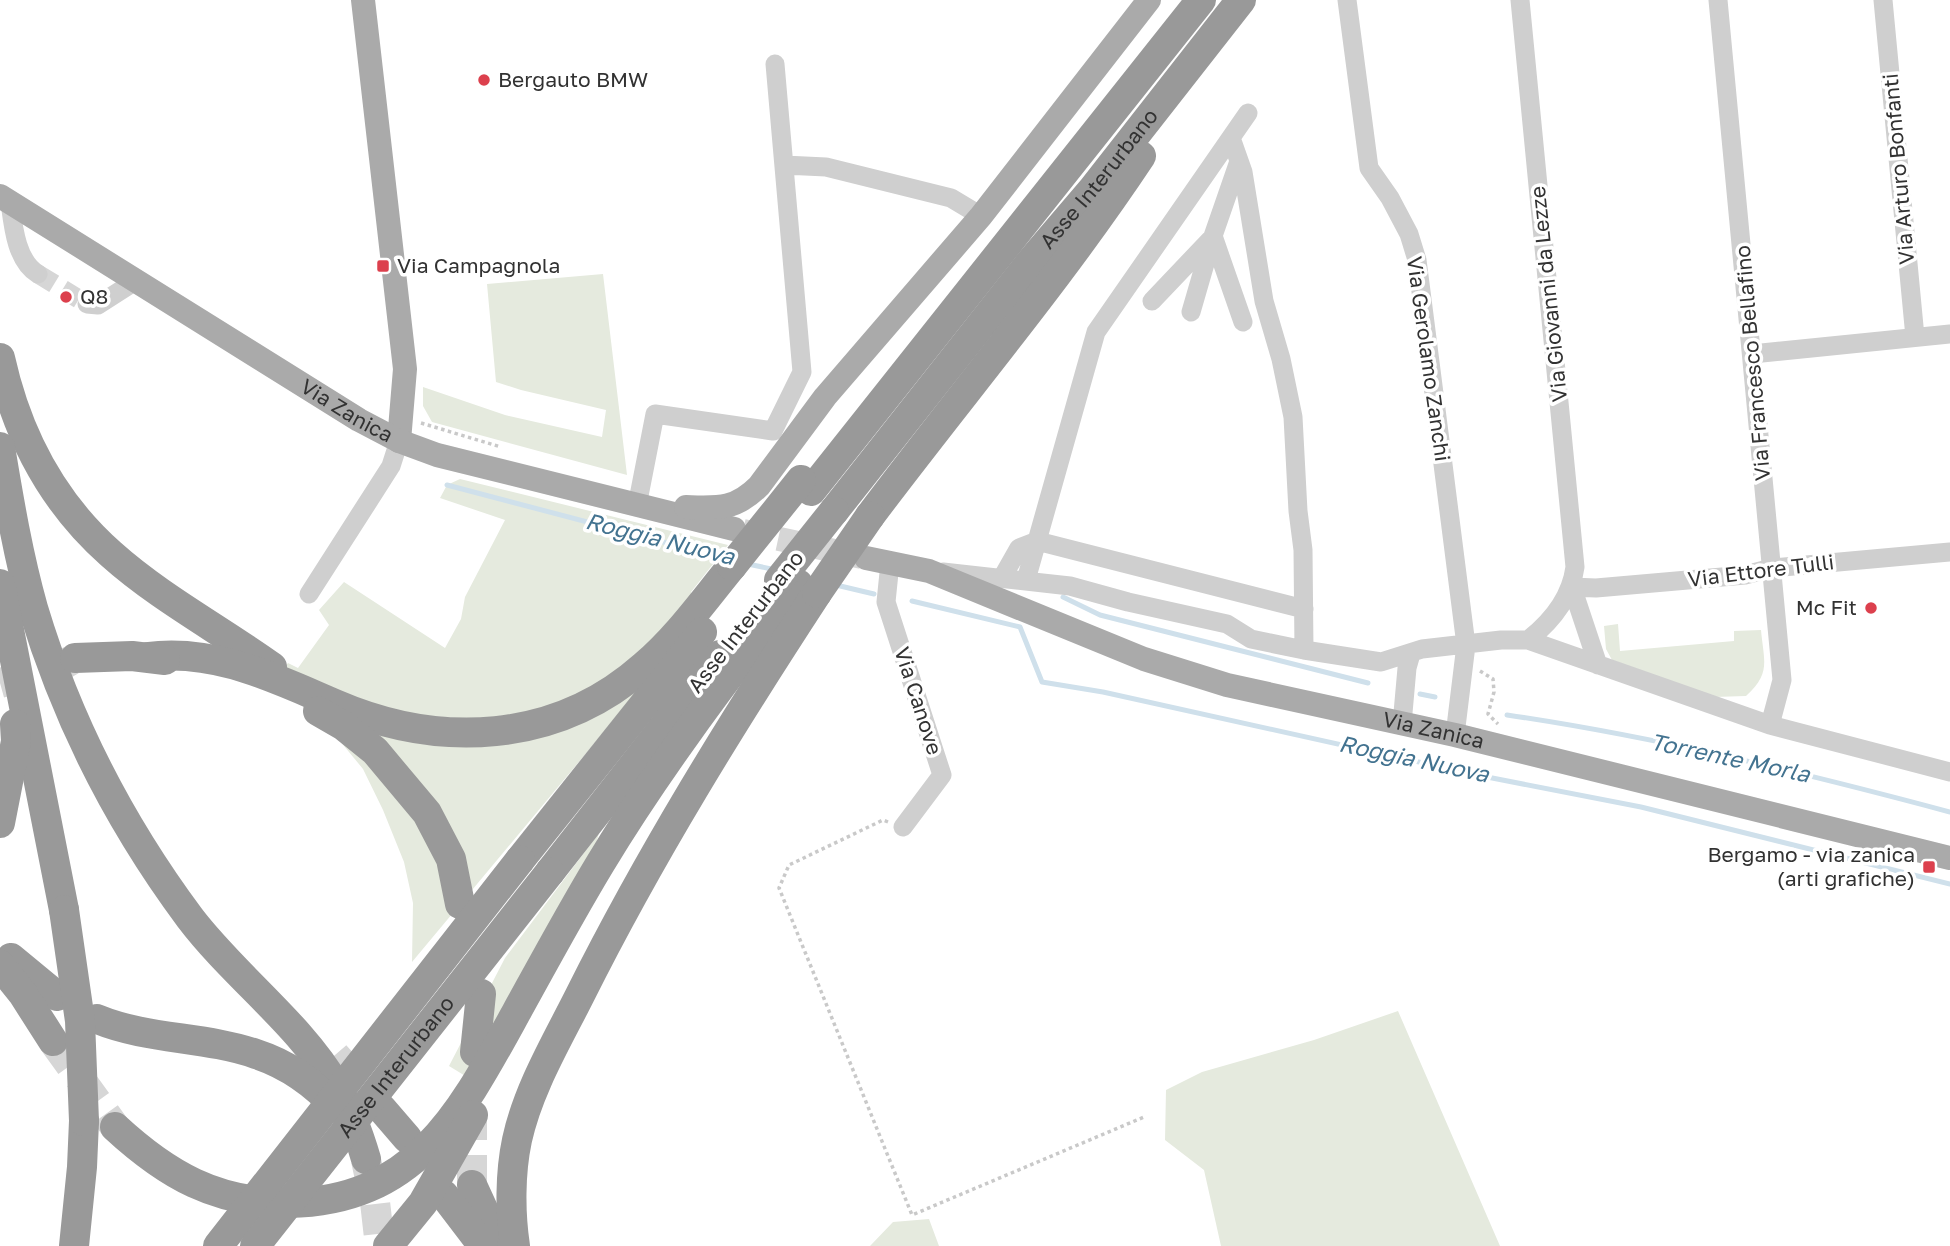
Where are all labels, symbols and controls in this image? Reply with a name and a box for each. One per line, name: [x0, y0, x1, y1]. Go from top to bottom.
place label: Bergauto BMW: [498, 66, 648, 92]
marker: Bergauto BMW: [476, 72, 492, 88]
street label: Via Arturo Bonfanti: [1877, 72, 1919, 266]
street label: Asse Interurbano: [1034, 103, 1163, 254]
street label: Via Giovanni da Lezze: [1524, 185, 1572, 403]
street label: Via Francesco Bellafino: [1729, 244, 1775, 482]
place label: Via Campagnola: [397, 252, 560, 278]
street label: Via Gerolamo Zanchi: [1402, 255, 1456, 463]
marker: Via Campagnola: [375, 258, 391, 274]
place label: Q8: [80, 283, 108, 309]
marker: Q8: [58, 289, 74, 305]
street label: Via Zanica: [296, 373, 398, 448]
water label: Roggia Nuova: [583, 506, 738, 570]
street label: Asse Interurbano: [682, 545, 809, 698]
street label: Via Ettore Tulli: [1686, 548, 1835, 592]
place label: Mc Fit: [1796, 594, 1857, 620]
marker: Mc Fit: [1863, 600, 1879, 616]
street label: Via Canove: [889, 644, 949, 758]
street label: Via Zanica: [1380, 706, 1487, 754]
water label: Torrente Morla: [1648, 726, 1813, 788]
water label: Roggia Nuova: [1337, 728, 1493, 788]
place label: Bergamo - via zanica (arti grafiche): [1707, 841, 1915, 891]
marker: Bergamo - via zanica (arti grafiche): [1921, 859, 1937, 875]
street label: Asse Interurbano: [332, 990, 459, 1142]

